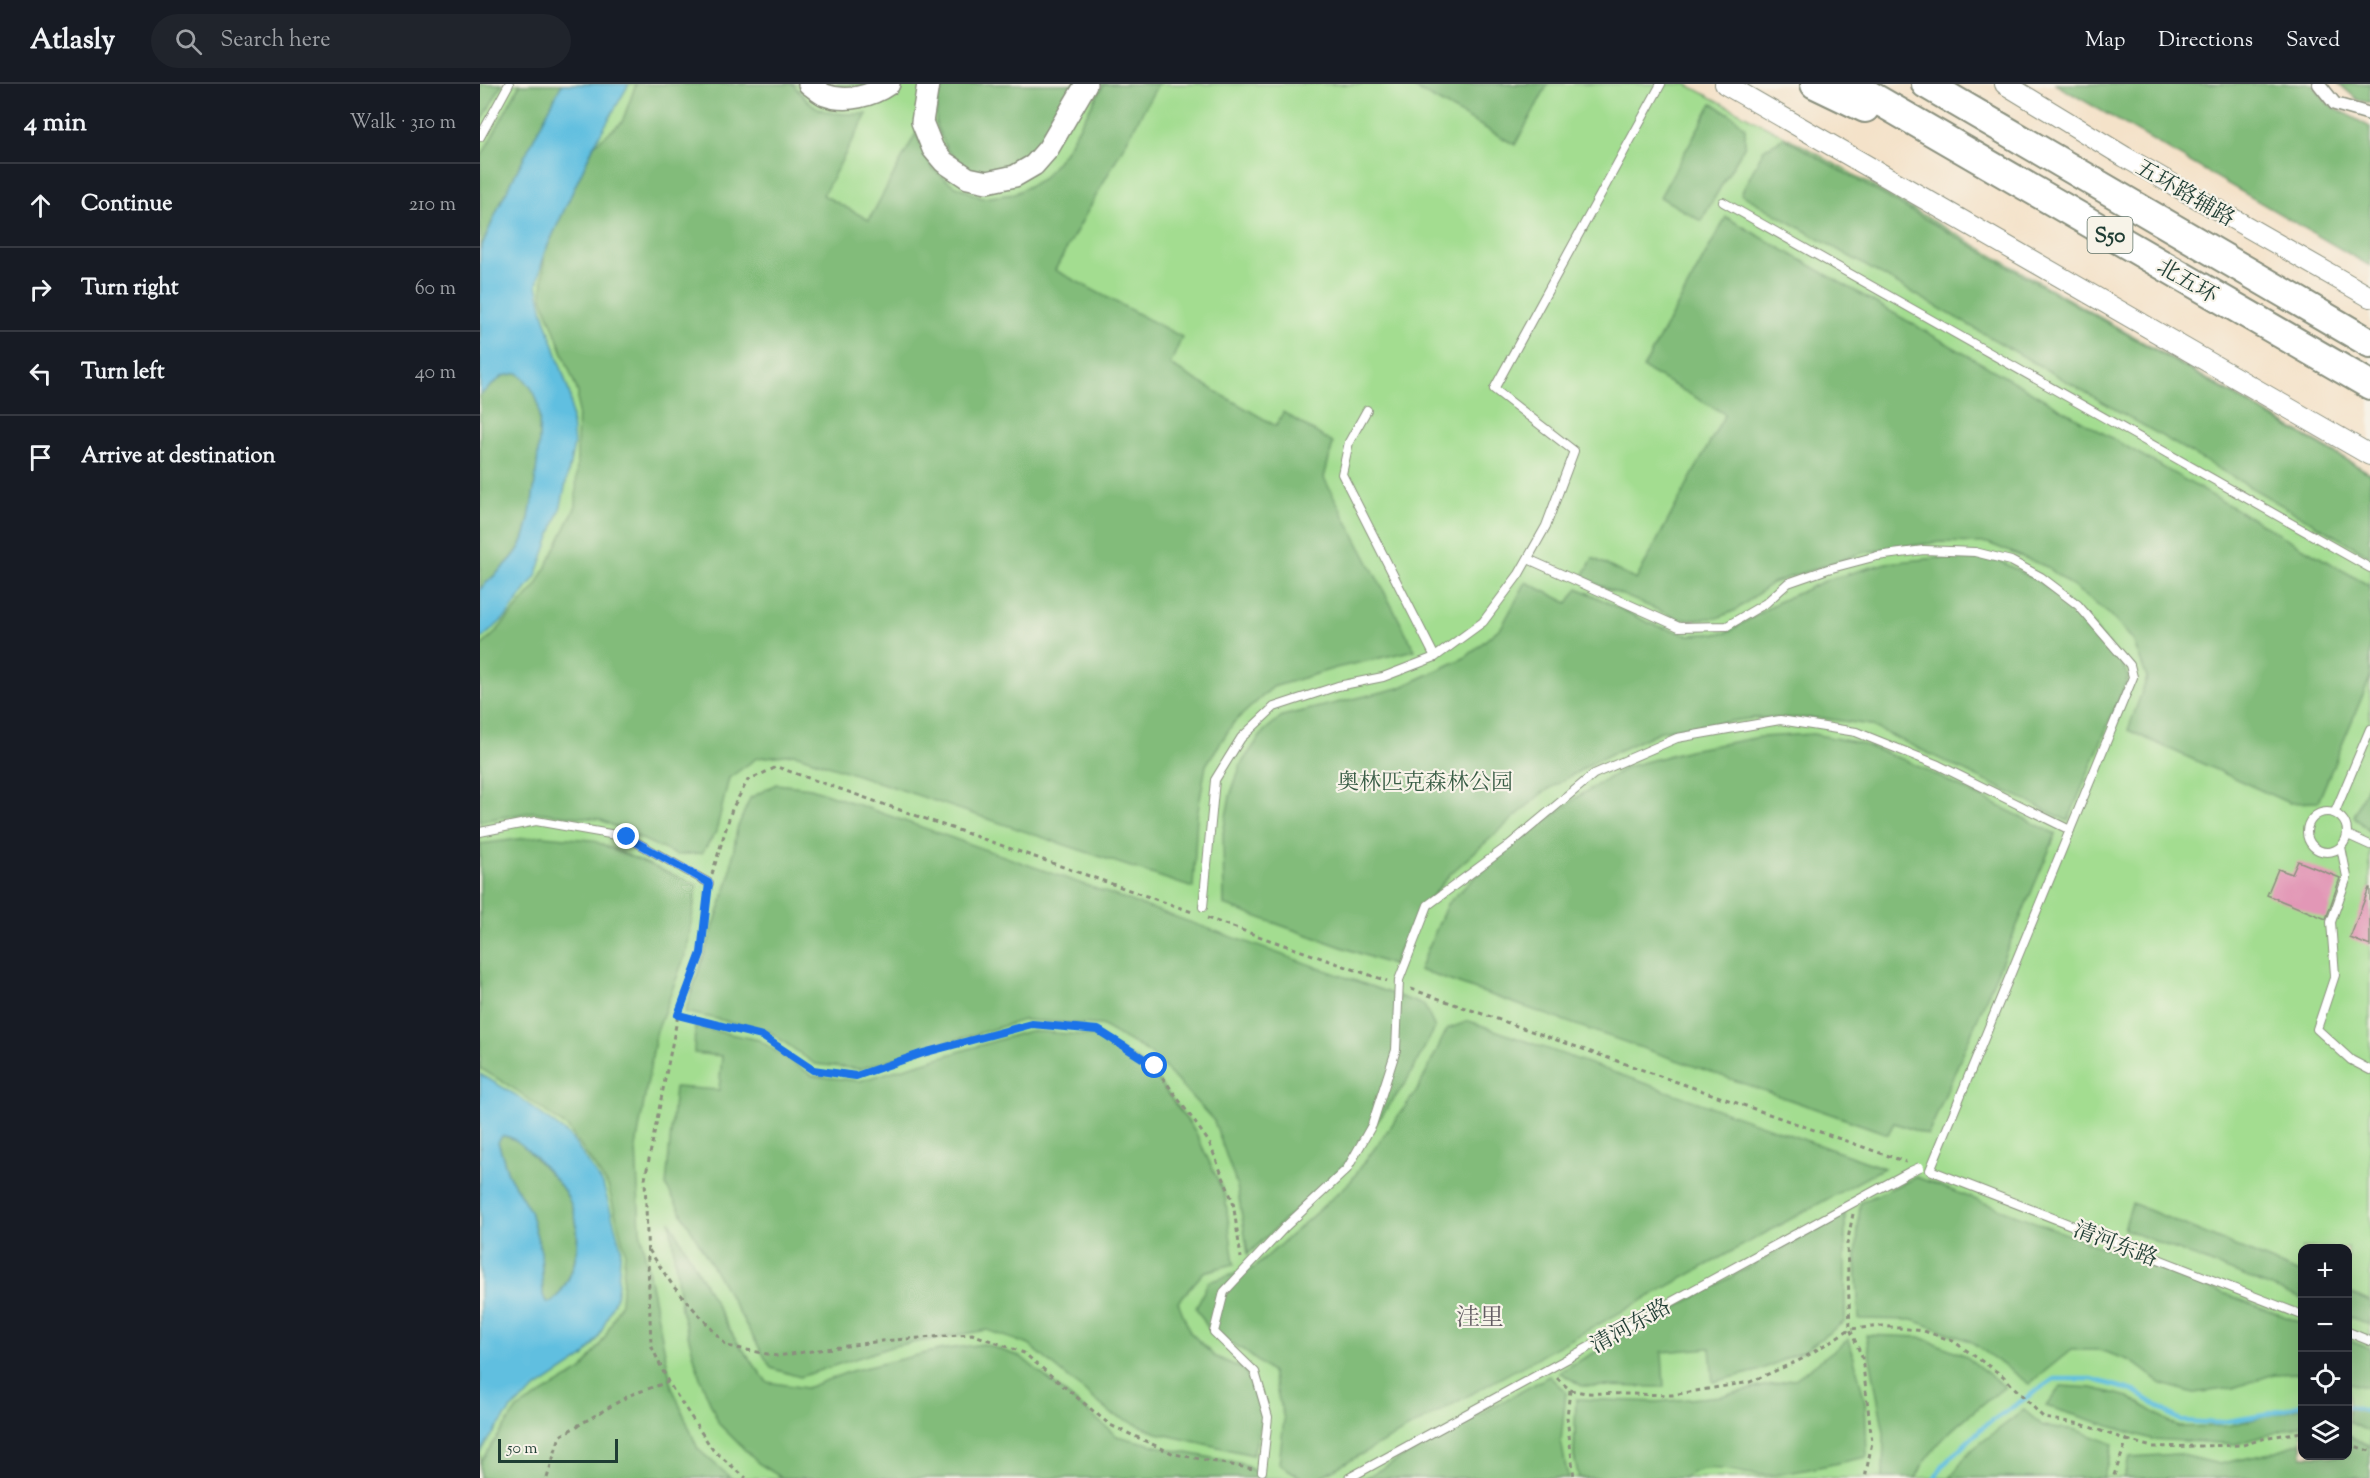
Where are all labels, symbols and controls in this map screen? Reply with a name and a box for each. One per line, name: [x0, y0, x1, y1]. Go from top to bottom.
search box: [151, 14, 571, 68]
text: Atlasly: [30, 21, 115, 61]
icon: search: [172, 25, 205, 58]
text: Search here: [220, 25, 331, 57]
text: Map: [2085, 26, 2125, 56]
text: Directions: [2158, 26, 2253, 56]
text: Saved: [2286, 26, 2340, 56]
text: 4 min: [24, 105, 87, 142]
text: Walk · 310 m: [349, 109, 456, 138]
street label: 五环路辅路: [2129, 153, 2240, 236]
icon: ahead: [24, 189, 57, 222]
text: Continue: [81, 189, 172, 221]
text: 210 m: [409, 191, 456, 220]
road number: S50: [2088, 217, 2132, 253]
street label: 北五环: [2150, 252, 2223, 313]
icon: right: [24, 273, 57, 306]
text: Turn right: [81, 273, 178, 305]
text: 60 m: [415, 275, 456, 304]
icon: left: [24, 357, 57, 390]
text: Turn left: [81, 357, 164, 389]
text: 40 m: [415, 359, 456, 388]
icon: arrive: [24, 441, 57, 474]
text: Arrive at destination: [81, 441, 276, 473]
park label: 奥林匹克森林公园: [1337, 768, 1513, 800]
route end: [613, 823, 639, 849]
route start: [1141, 1052, 1167, 1078]
street label: 清河东路: [2068, 1215, 2162, 1277]
map controls: [2298, 1244, 2352, 1460]
button: +: [2298, 1244, 2352, 1298]
street label: 清河东路: [1585, 1292, 1678, 1363]
button: −: [2298, 1298, 2352, 1352]
district label: 洼里: [1456, 1302, 1504, 1336]
button: locate: [2298, 1352, 2352, 1406]
button: layers: [2298, 1406, 2352, 1460]
scale bar: [498, 1436, 618, 1464]
text: 50 m: [507, 1438, 538, 1461]

